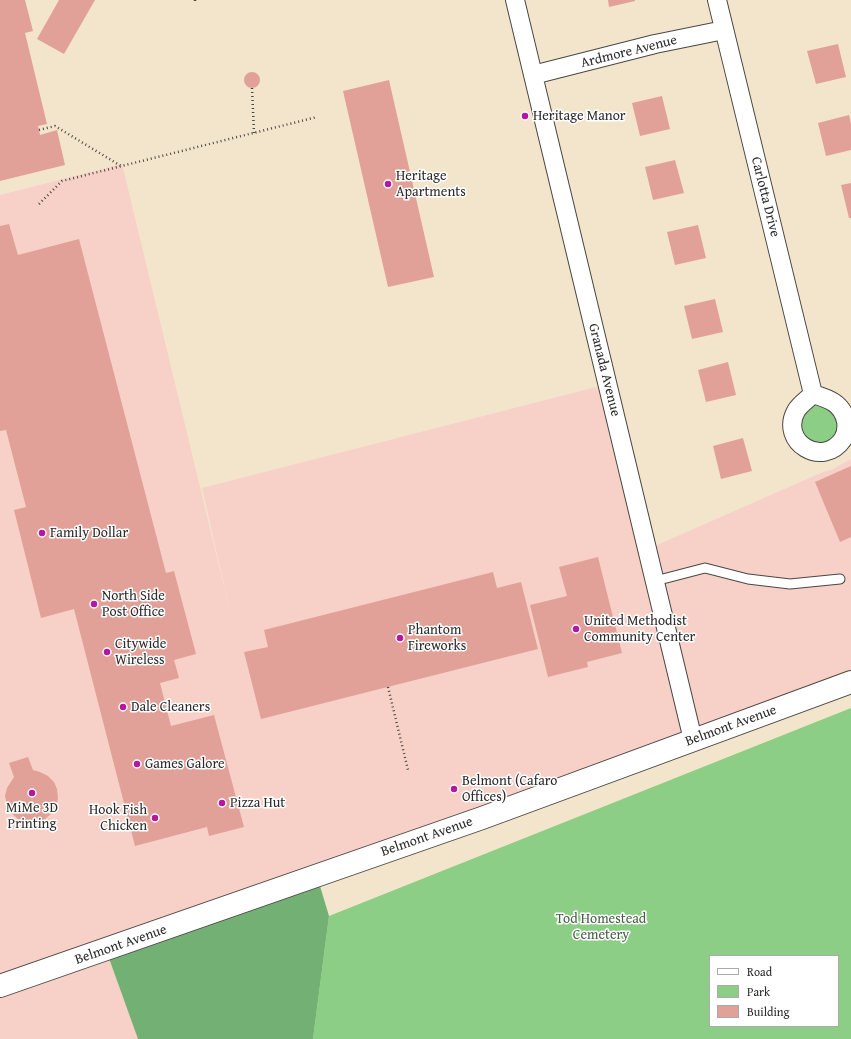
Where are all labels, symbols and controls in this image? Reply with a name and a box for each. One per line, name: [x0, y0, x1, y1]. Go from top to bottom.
street label: Ardmore Avenue: [579, 32, 679, 72]
place label: Heritage Manor: [533, 108, 626, 124]
marker: Heritage Manor: [520, 111, 530, 121]
street label: Carlotta Drive: [747, 155, 783, 239]
place label: Heritage Apartments: [396, 168, 466, 200]
marker: Heritage Apartments: [383, 179, 393, 189]
street label: Granada Avenue: [584, 322, 624, 418]
place label: Family Dollar: [50, 525, 128, 541]
marker: Family Dollar: [37, 528, 47, 538]
place label: North Side Post Office: [102, 588, 165, 620]
marker: North Side Post Office: [89, 599, 99, 609]
place label: United Methodist Community Center: [584, 613, 695, 646]
place label: Phantom Fireworks: [408, 622, 466, 654]
marker: United Methodist Community Center: [571, 624, 581, 634]
marker: Phantom Fireworks: [395, 633, 405, 643]
place label: Citywide Wireless: [115, 636, 166, 668]
marker: Citywide Wireless: [102, 647, 112, 657]
place label: Dale Cleaners: [131, 699, 210, 715]
marker: Dale Cleaners: [118, 702, 128, 712]
street label: Belmont Avenue: [683, 702, 779, 750]
place label: Games Galore: [145, 756, 225, 772]
marker: Games Galore: [132, 759, 142, 769]
place label: Belmont (Cafaro Offices): [462, 773, 557, 806]
marker: Belmont (Cafaro Offices): [449, 784, 459, 794]
marker: MiMe 3D Printing: [27, 788, 37, 798]
place label: Pizza Hut: [230, 795, 285, 811]
marker: Pizza Hut: [217, 798, 227, 808]
place label: MiMe 3D Printing: [6, 800, 58, 832]
place label: Hook Fish Chicken: [89, 802, 147, 834]
marker: Hook Fish Chicken: [150, 813, 160, 823]
street label: Belmont Avenue: [379, 813, 475, 861]
park label: Tod Homestead Cemetery: [556, 911, 646, 944]
street label: Belmont Avenue: [73, 921, 169, 969]
legend: [709, 955, 839, 1027]
text: Road: [747, 963, 772, 980]
text: Park: [747, 983, 770, 1000]
text: Building: [747, 1003, 790, 1020]

